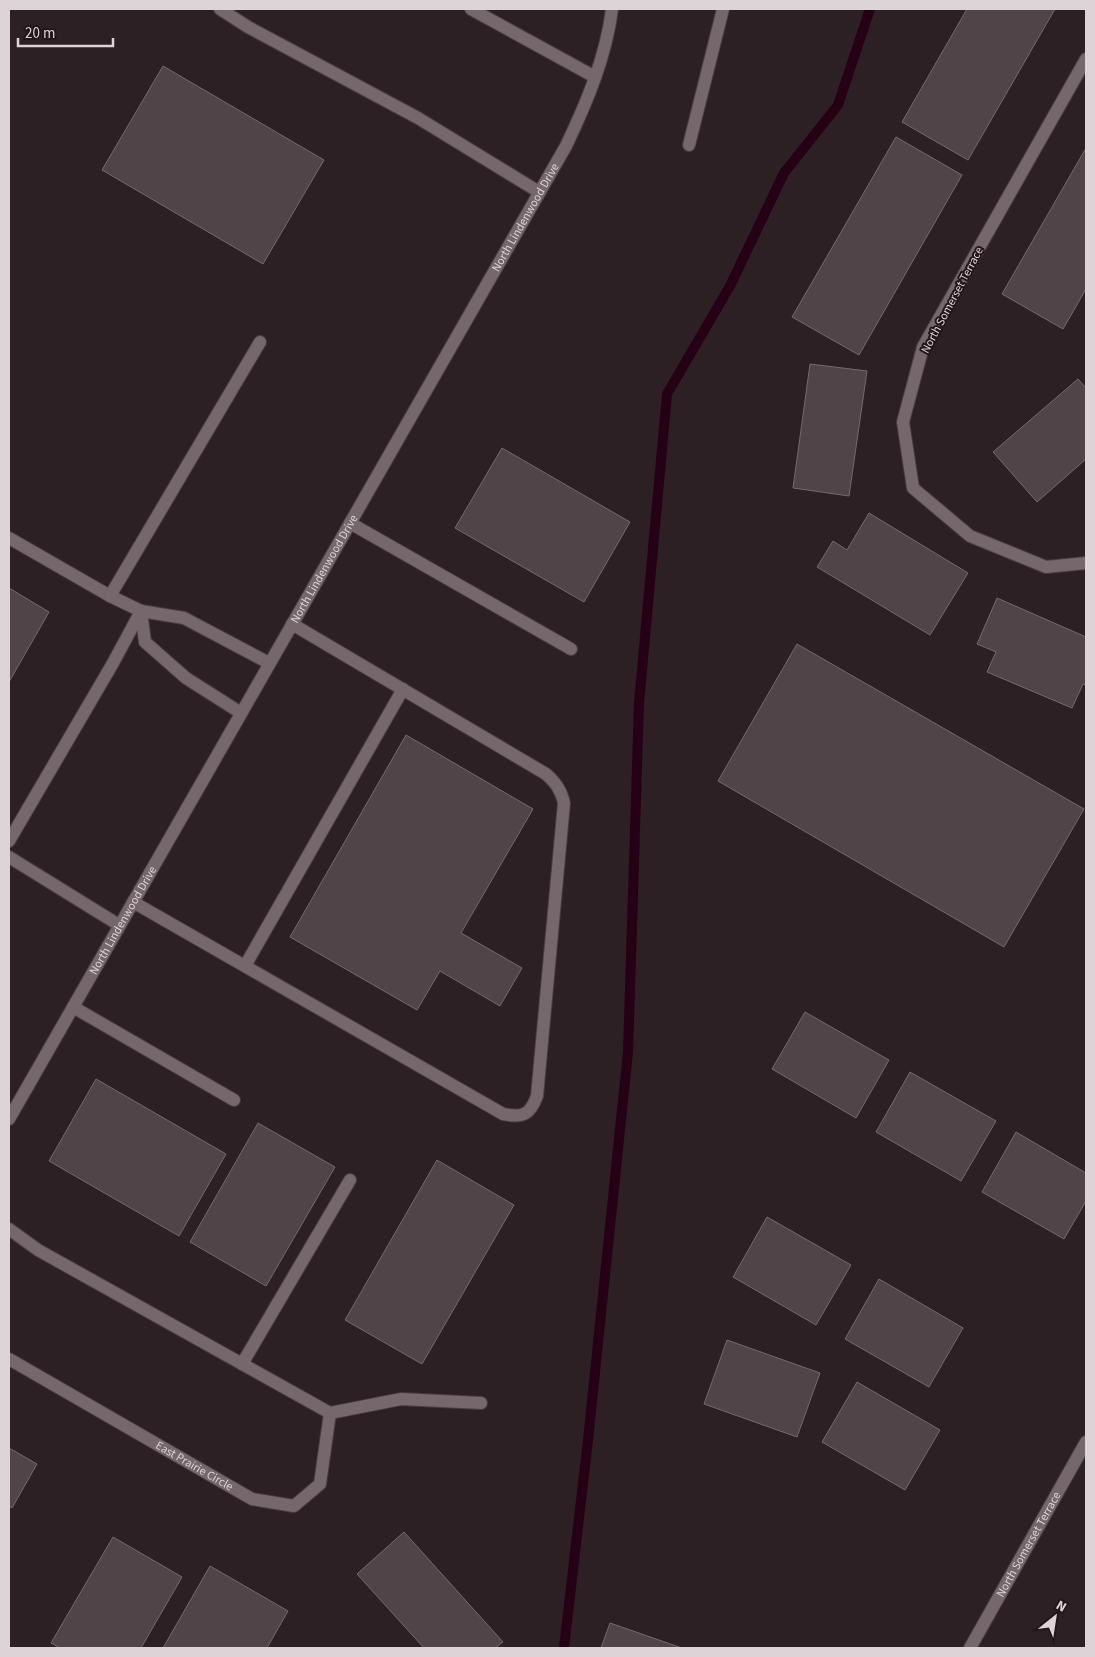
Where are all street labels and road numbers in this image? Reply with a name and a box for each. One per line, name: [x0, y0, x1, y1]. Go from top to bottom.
street label: North Lindenwood Drive: [488, 160, 564, 275]
street label: North Somerset Terrace: [917, 244, 988, 357]
street label: North Lindenwood Drive: [287, 511, 362, 627]
street label: North Lindenwood Drive: [85, 863, 161, 978]
street label: East Prairie Circle: [152, 1437, 236, 1495]
street label: North Somerset Terrace: [992, 1489, 1065, 1600]

